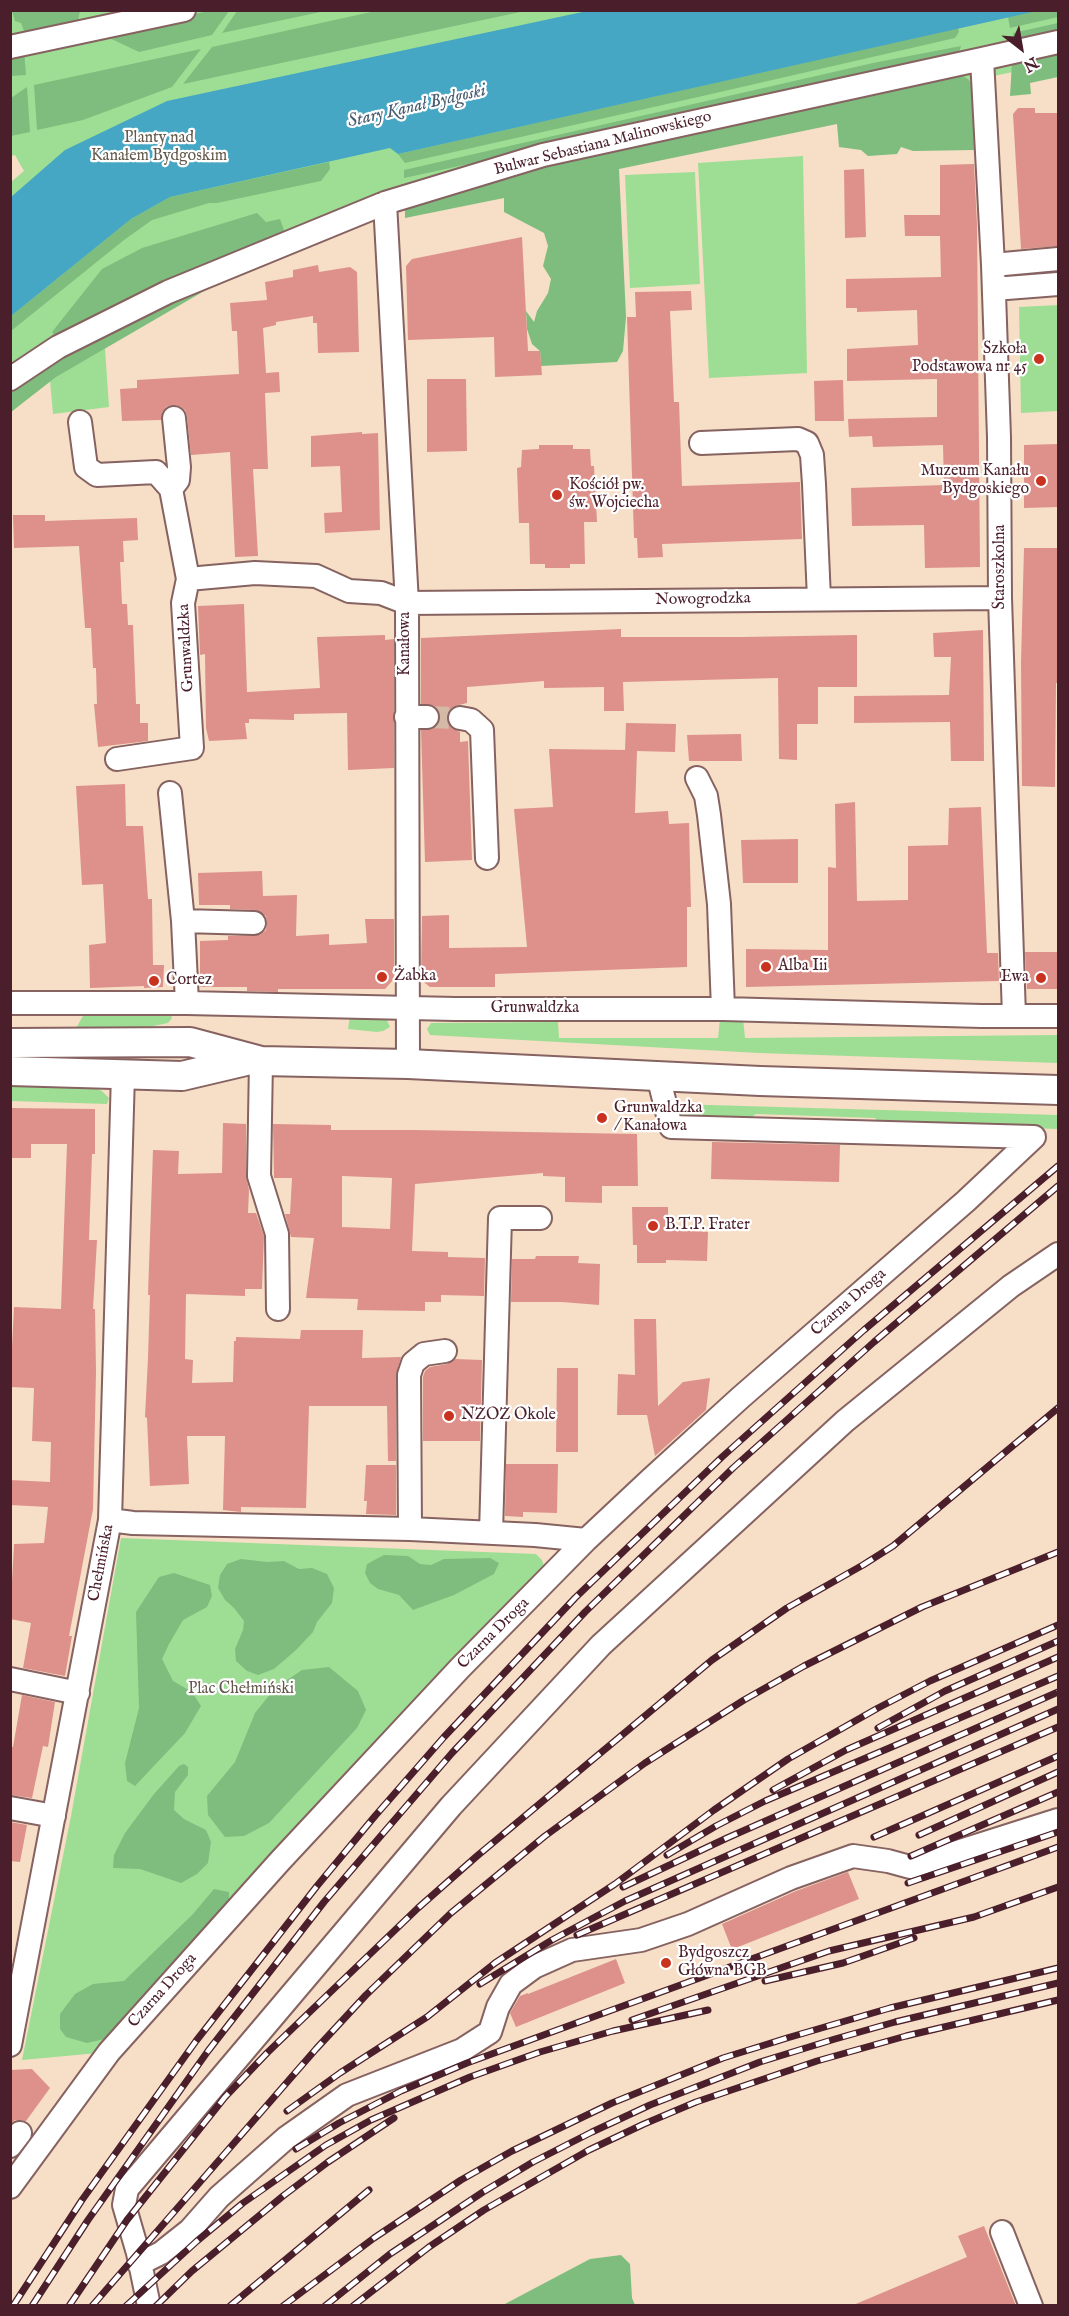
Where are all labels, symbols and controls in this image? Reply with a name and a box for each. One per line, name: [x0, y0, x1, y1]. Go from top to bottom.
north arrow: [991, 18, 1051, 78]
text: N: [1019, 51, 1041, 76]
water label: Stary Kanał Bydgoski: [346, 81, 488, 133]
street label: Bulwar Sebastiana Malinowskiego: [492, 108, 714, 180]
park label: Planty nad Kanałem Bydgoskim: [91, 129, 227, 167]
place label: Szkoła Podstawowa nr 45: [912, 340, 1027, 378]
marker: Szkoła Podstawowa nr 45: [1032, 352, 1046, 366]
place label: Muzeum Kanału Bydgoskiego: [920, 462, 1029, 500]
marker: Muzeum Kanału Bydgoskiego: [1034, 474, 1048, 488]
place label: Kościół pw. św. Wojciecha: [569, 476, 659, 514]
marker: Kościół pw. św. Wojciecha: [550, 488, 564, 502]
street label: Staroszkolna: [991, 525, 1011, 609]
street label: Nowogrodzka: [655, 590, 751, 610]
street label: Grunwaldzka: [175, 603, 199, 693]
street label: Kanałowa: [396, 612, 416, 676]
place label: Alba Iii: [778, 957, 828, 977]
marker: Alba Iii: [759, 960, 773, 974]
place label: Żabka: [394, 967, 436, 987]
place label: Ewa: [1001, 968, 1029, 988]
marker: Żabka: [375, 970, 389, 984]
place label: Cortez: [166, 971, 212, 991]
marker: Ewa: [1034, 971, 1048, 985]
marker: Cortez: [147, 974, 161, 988]
street label: Grunwaldzka: [491, 999, 579, 1019]
place label: Grunwaldzka / Kanałowa: [614, 1099, 702, 1137]
marker: Grunwaldzka / Kanałowa: [595, 1111, 609, 1125]
place label: B.T.P. Frater: [665, 1216, 750, 1236]
marker: B.T.P. Frater: [646, 1219, 660, 1233]
street label: Czarna Droga: [807, 1265, 891, 1341]
place label: NZOZ Okole: [461, 1406, 556, 1426]
marker: NZOZ Okole: [442, 1409, 456, 1423]
street label: Chełmińska: [85, 1523, 119, 1603]
street label: Czarna Droga: [454, 1594, 534, 1674]
park label: Plac Chełmiński: [188, 1680, 294, 1700]
place label: Bydgoszcz Główna BGB: [678, 1944, 767, 1982]
street label: Czarna Droga: [125, 1950, 201, 2032]
marker: Bydgoszcz Główna BGB: [659, 1956, 673, 1970]

